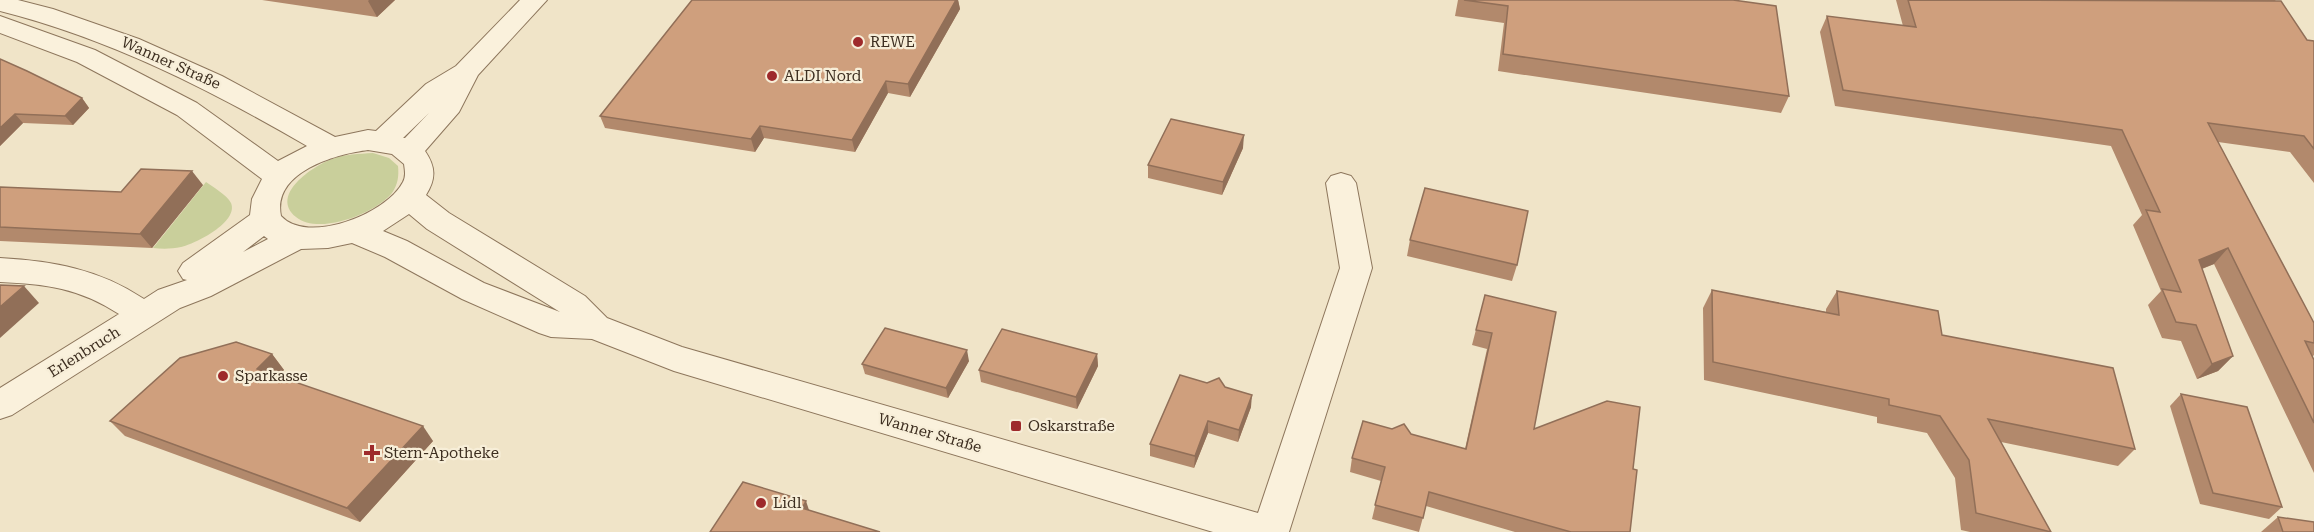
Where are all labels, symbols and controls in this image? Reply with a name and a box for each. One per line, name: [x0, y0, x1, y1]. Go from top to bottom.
street label: Wanner Straße: [119, 33, 223, 93]
place label: REWE: [870, 33, 915, 51]
marker: REWE: [851, 35, 865, 49]
place label: ALDI Nord: [784, 67, 862, 85]
marker: ALDI Nord: [765, 69, 779, 83]
street label: Erlenbruch: [45, 323, 124, 381]
place label: Sparkasse: [235, 367, 308, 385]
marker: Sparkasse: [216, 369, 230, 383]
street label: Wanner Straße: [876, 410, 984, 456]
place label: Oskarstraße: [1028, 417, 1115, 435]
marker: Oskarstraße: [1009, 419, 1023, 433]
place label: Stern-Apotheke: [384, 444, 499, 462]
marker: Stern-Apotheke: [365, 446, 379, 460]
place label: Lidl: [773, 494, 802, 512]
marker: Lidl: [754, 496, 768, 510]

